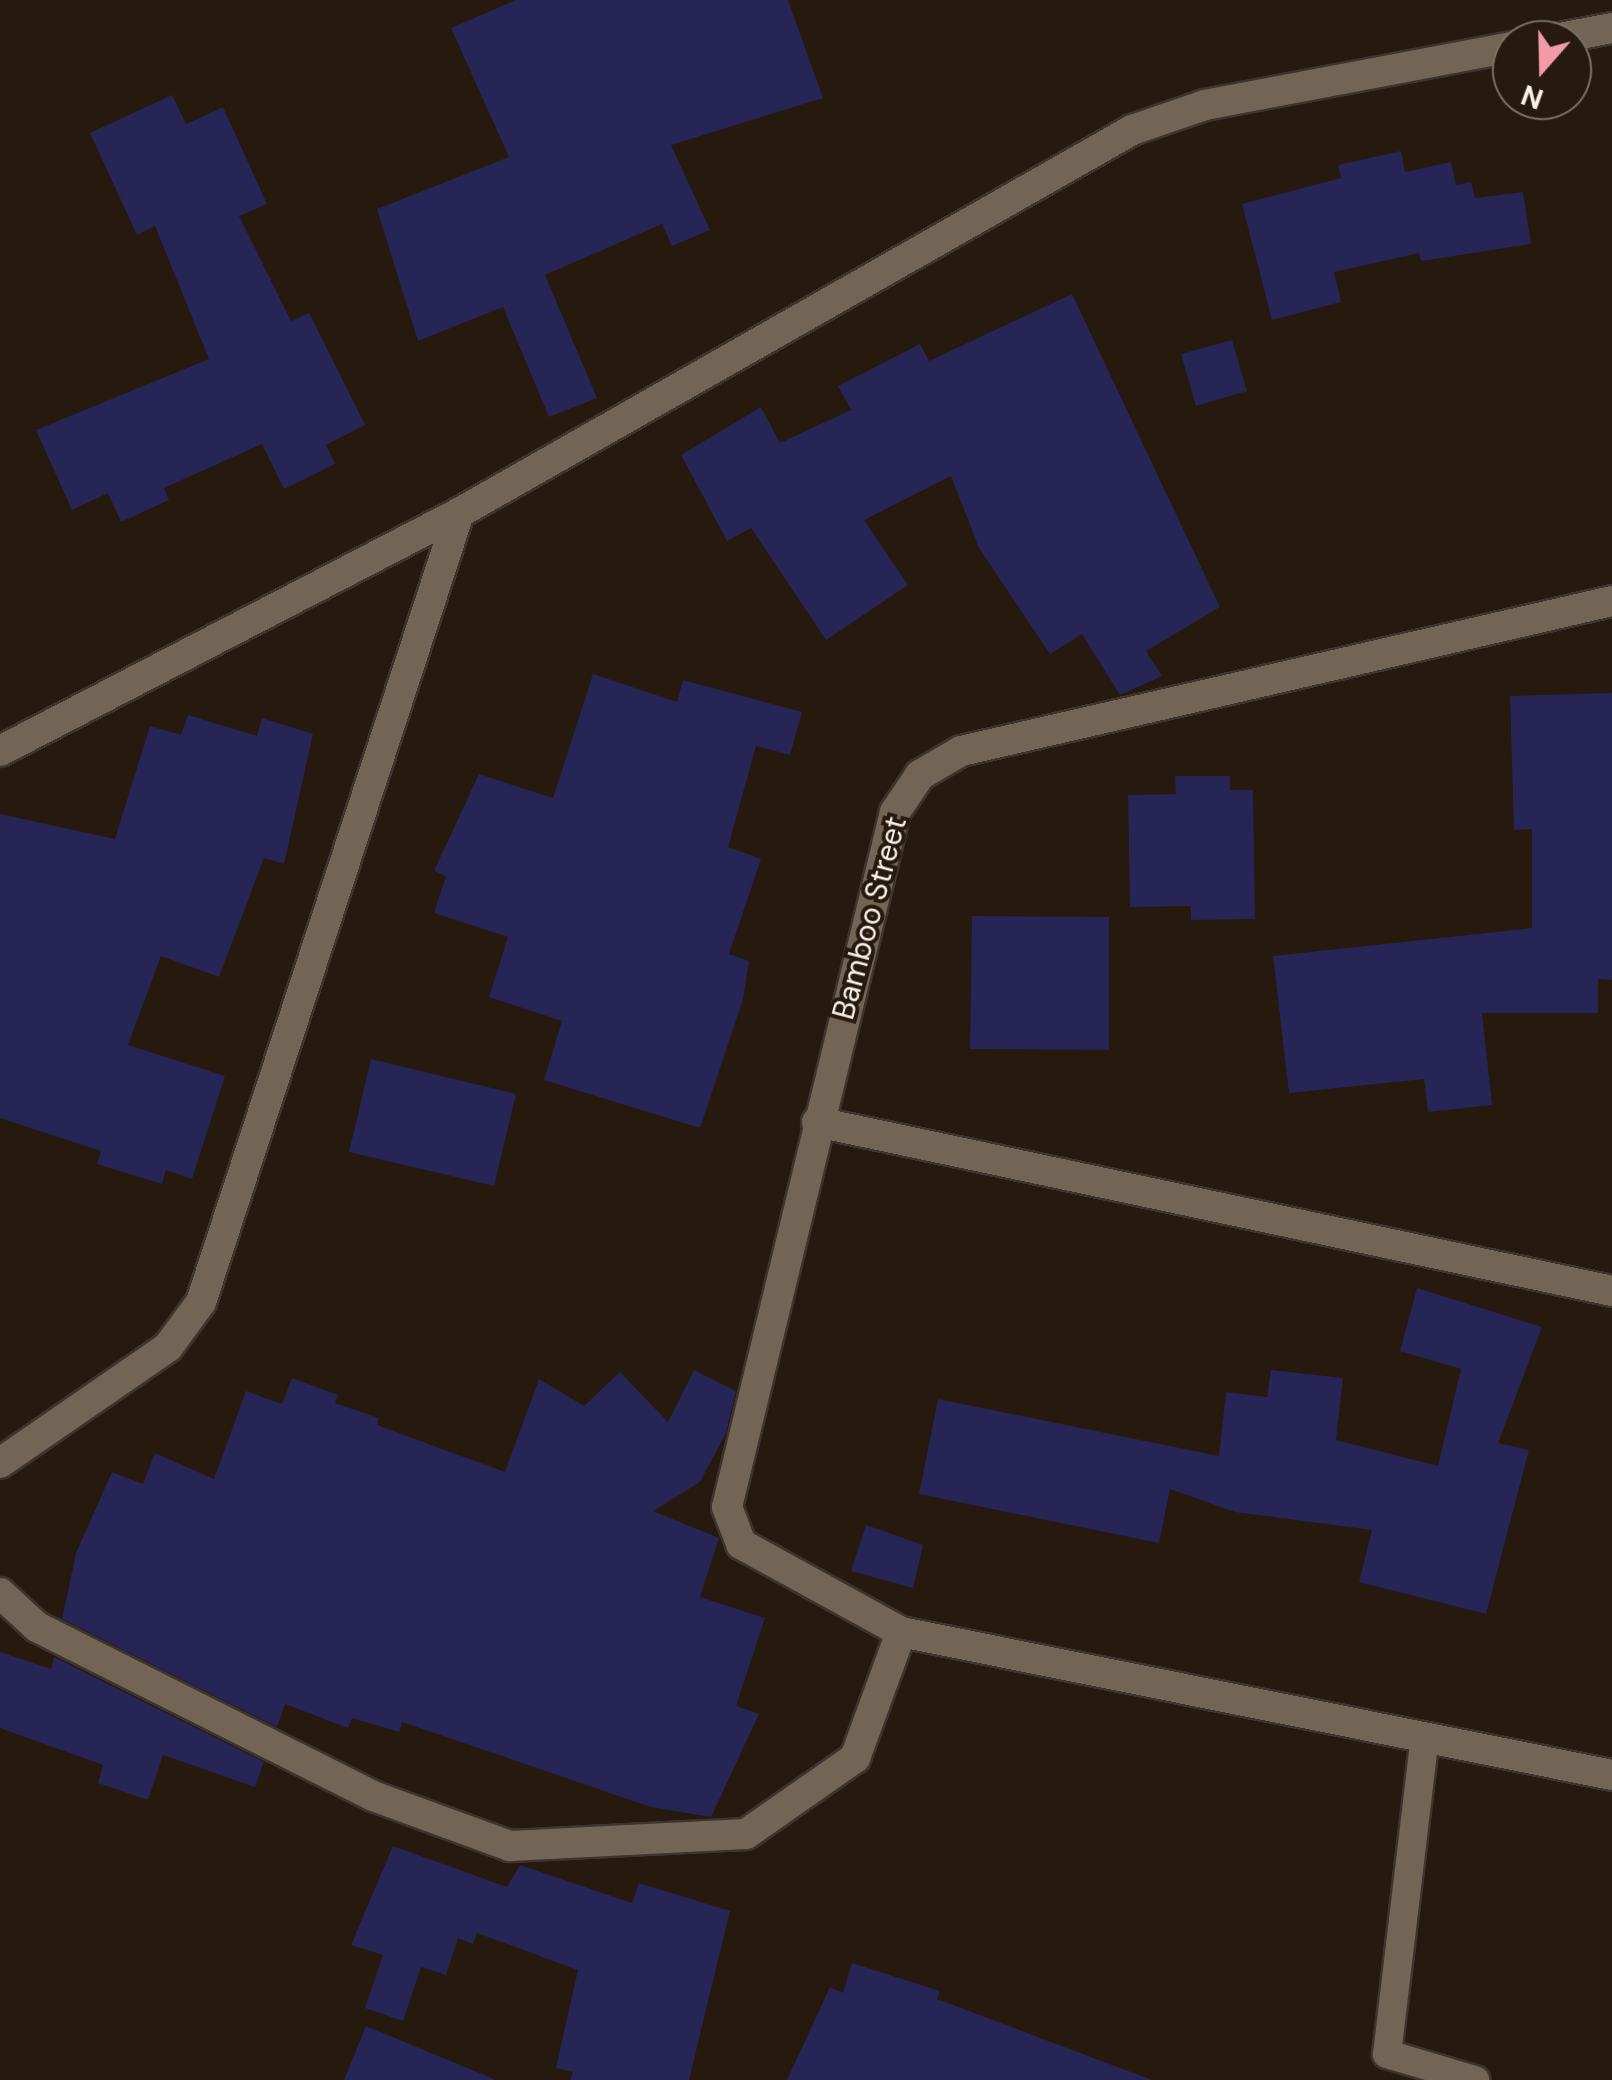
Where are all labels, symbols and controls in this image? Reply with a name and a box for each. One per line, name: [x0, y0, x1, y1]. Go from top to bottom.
north arrow: [1492, 20, 1592, 120]
text: N: [1516, 76, 1548, 118]
street label: Bamboo Street: [826, 813, 914, 1023]

